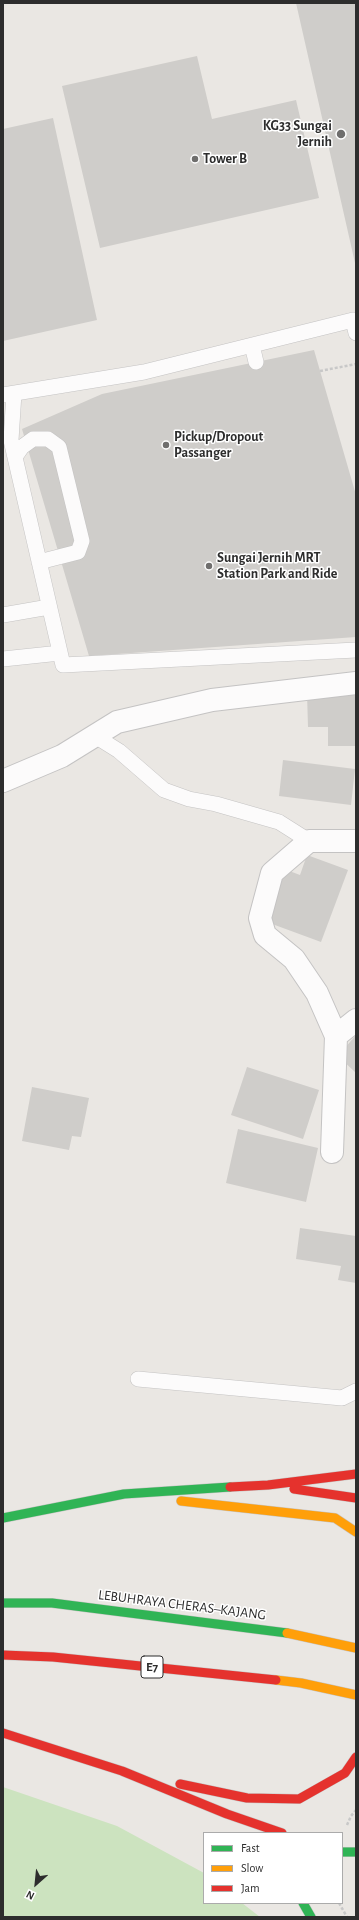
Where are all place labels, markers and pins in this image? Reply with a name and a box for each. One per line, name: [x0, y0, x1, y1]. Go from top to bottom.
place label: KG33 Sungai Jernih: [263, 118, 332, 150]
marker: KG33 Sungai Jernih: [335, 128, 347, 140]
place label: Tower B: [203, 151, 247, 167]
marker: Tower B: [190, 154, 200, 164]
place label: Pickup/Dropout Passanger: [174, 429, 263, 462]
marker: Pickup/Dropout Passanger: [161, 440, 171, 450]
place label: Sungai Jernih MRT Station Park and Ride: [217, 550, 337, 582]
marker: Sungai Jernih MRT Station Park and Ride: [204, 561, 214, 571]

